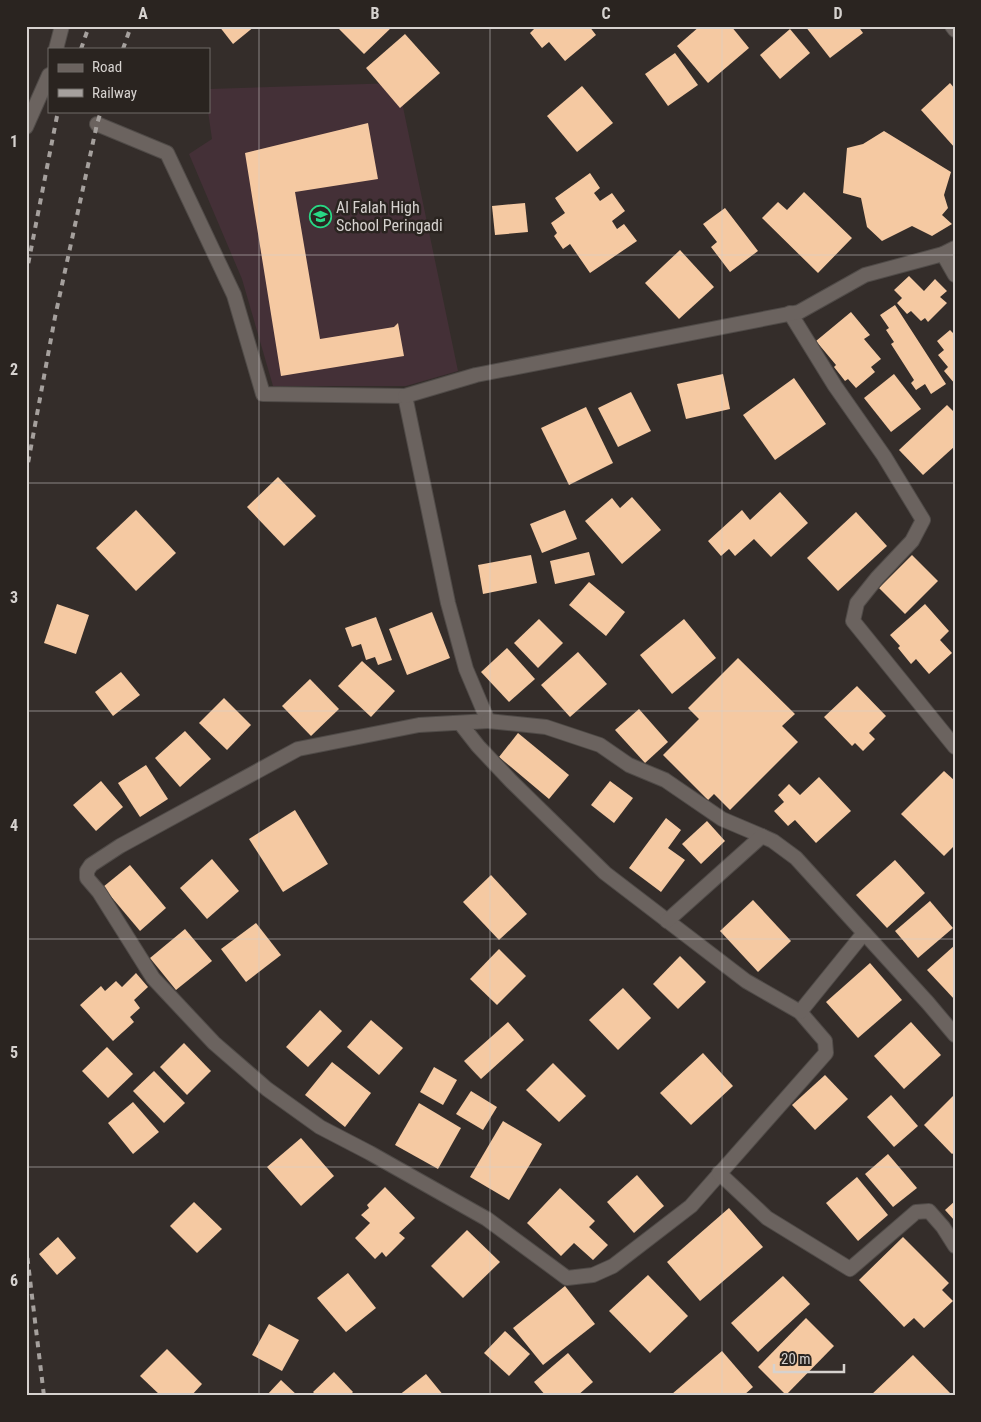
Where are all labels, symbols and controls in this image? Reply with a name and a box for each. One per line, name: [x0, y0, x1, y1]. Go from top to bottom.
text: A: [138, 4, 148, 23]
text: B: [371, 4, 380, 23]
text: C: [601, 4, 611, 23]
text: D: [833, 4, 843, 23]
legend: [48, 48, 210, 112]
text: Road: [92, 58, 122, 76]
text: Railway: [92, 84, 137, 102]
text: 1: [10, 132, 18, 151]
place label: Al Falah High School Peringadi: [336, 198, 443, 235]
school or university icon: Al Falah High School Peringadi: [308, 204, 332, 228]
text: 2: [10, 360, 18, 379]
text: 3: [10, 588, 18, 607]
text: 4: [10, 816, 18, 835]
text: 5: [10, 1043, 18, 1062]
text: 6: [10, 1271, 18, 1290]
scale bar: [774, 1342, 844, 1374]
text: 20 m: [781, 1350, 811, 1368]

